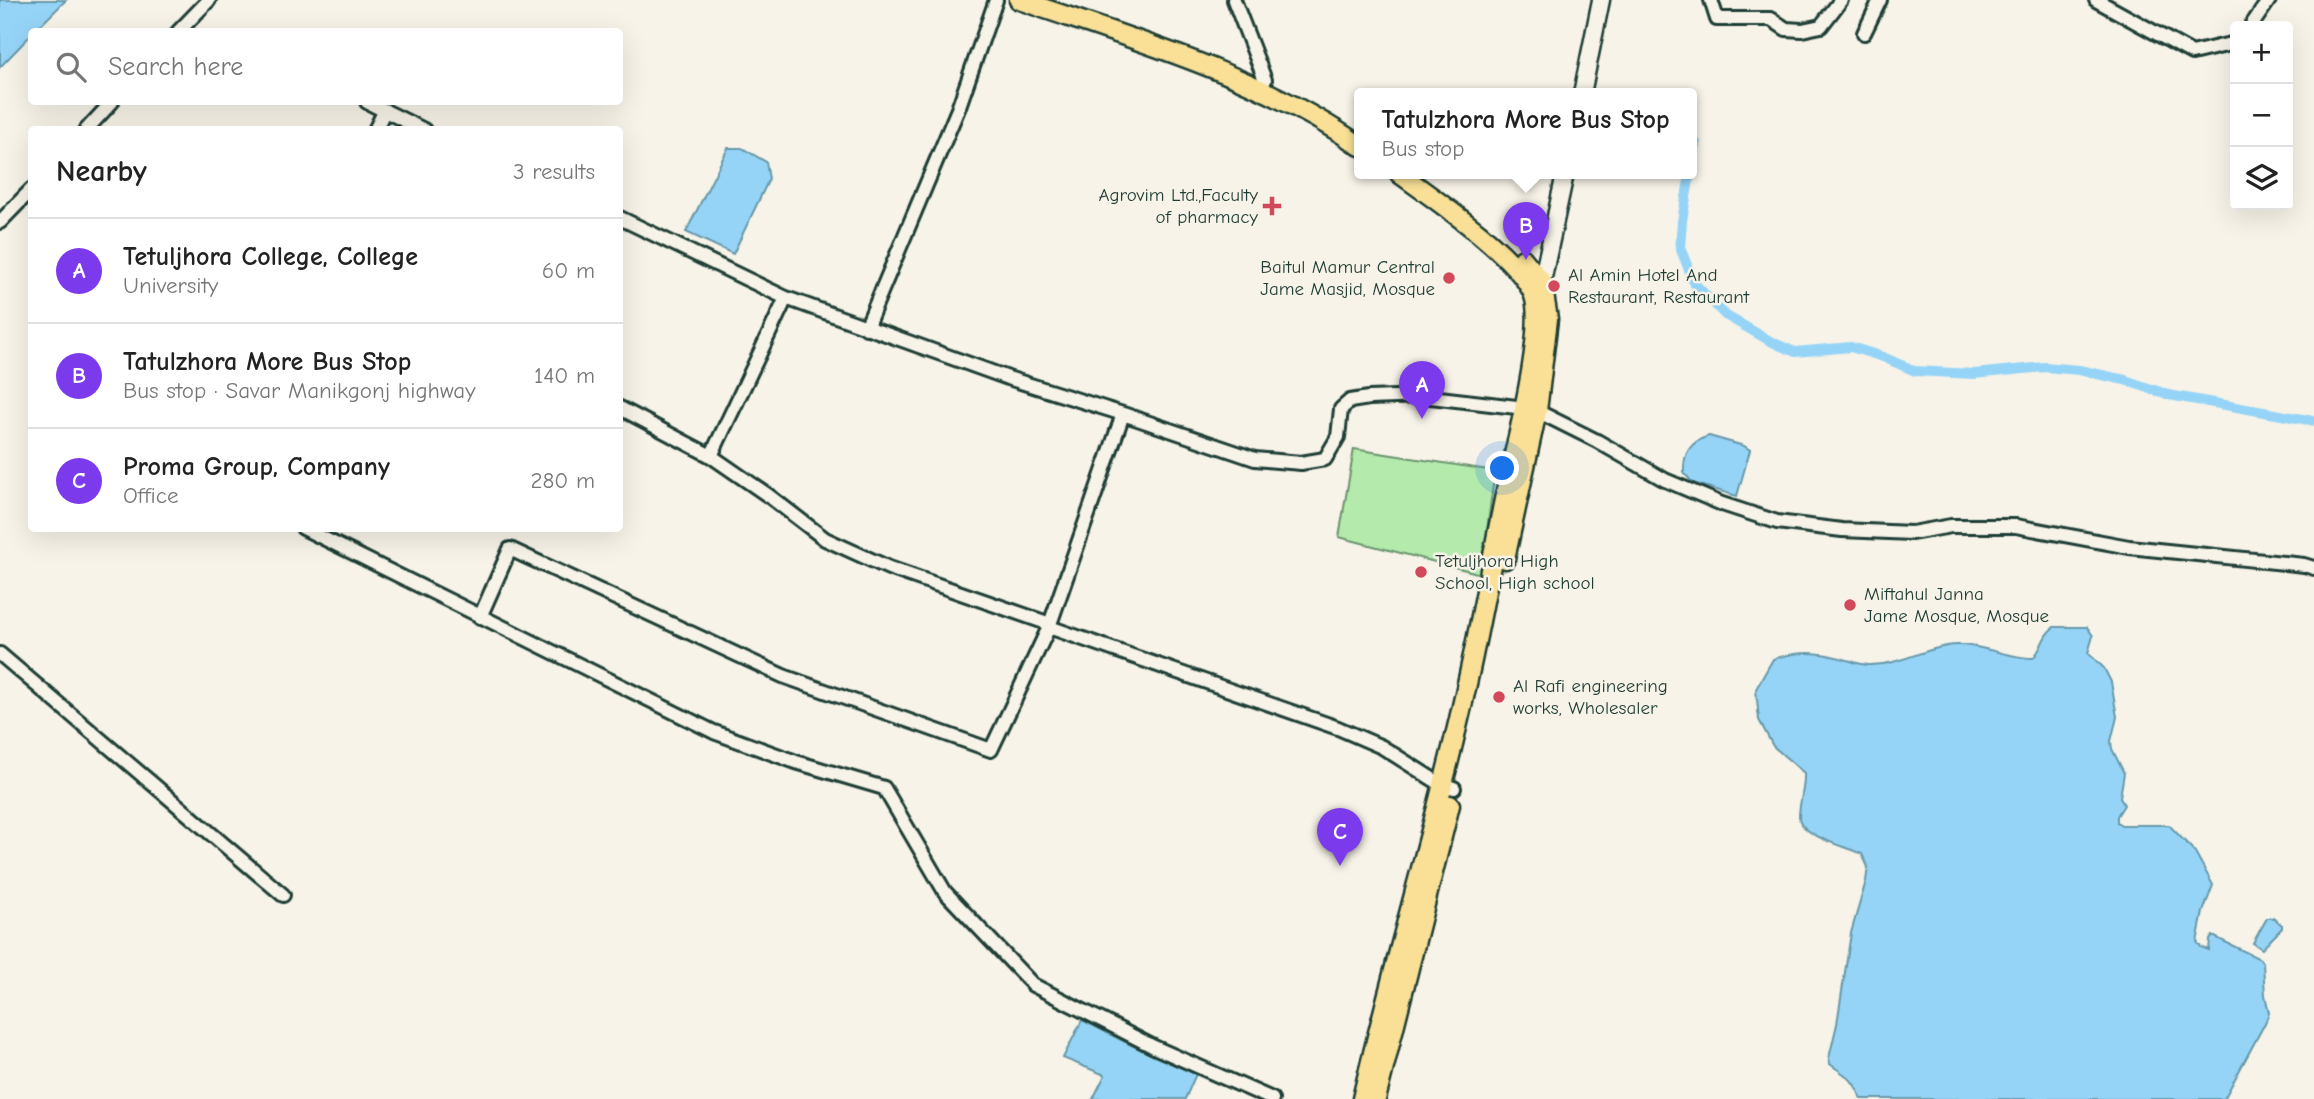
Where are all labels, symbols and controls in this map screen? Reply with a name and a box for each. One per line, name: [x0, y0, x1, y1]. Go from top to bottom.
map controls: [2230, 21, 2293, 210]
button: +: [2230, 21, 2293, 84]
search box: [28, 28, 623, 105]
icon: search: [52, 48, 90, 86]
text: Search here: [108, 52, 243, 82]
button: −: [2230, 84, 2293, 147]
popup: [1354, 88, 1697, 179]
text: Tatulzhora More Bus Stop: [1381, 105, 1670, 135]
text: Bus stop: [1381, 135, 1465, 162]
button: layers: [2230, 147, 2293, 210]
text: Nearby: [56, 154, 147, 189]
text: 3 results: [513, 158, 595, 185]
place label: Agrovim Ltd.,Faculty of pharmacy: [1098, 184, 1258, 228]
marker: Agrovim Ltd.,Faculty of pharmacy: [1264, 198, 1280, 214]
pin: B: [1503, 202, 1549, 260]
text: Tetuljhora College, College: [123, 242, 418, 272]
place label: Baitul Mamur Central Jame Masjid, Mosque: [1260, 256, 1435, 300]
text: A: [73, 257, 85, 284]
text: 60 m: [542, 257, 595, 284]
place label: Al Amin Hotel And Restaurant, Restaurant: [1568, 264, 1750, 308]
marker: Baitul Mamur Central Jame Masjid, Mosque: [1441, 270, 1457, 286]
text: University: [123, 272, 218, 299]
marker: Al Amin Hotel And Restaurant, Restaurant: [1546, 278, 1562, 294]
text: Tatulzhora More Bus Stop: [123, 347, 411, 377]
pin: A: [1399, 361, 1445, 419]
text: B: [72, 362, 86, 389]
text: 140 m: [534, 362, 595, 389]
text: Bus stop · Savar Manikgonj highway: [123, 377, 475, 404]
your location: [1485, 451, 1519, 485]
text: Proma Group, Company: [123, 452, 390, 482]
text: C: [72, 467, 86, 494]
text: 280 m: [530, 467, 595, 494]
text: Office: [123, 482, 178, 509]
place label: Tetuljhora High School, High school: [1435, 550, 1595, 594]
marker: Tetuljhora High School, High school: [1413, 564, 1429, 580]
place label: Miftahul Janna Jame Mosque, Mosque: [1864, 583, 2049, 627]
marker: Miftahul Janna Jame Mosque, Mosque: [1842, 597, 1858, 613]
place label: Al Rafi engineering works, Wholesaler: [1513, 675, 1668, 719]
marker: Al Rafi engineering works, Wholesaler: [1491, 689, 1507, 705]
pin: C: [1317, 808, 1363, 866]

